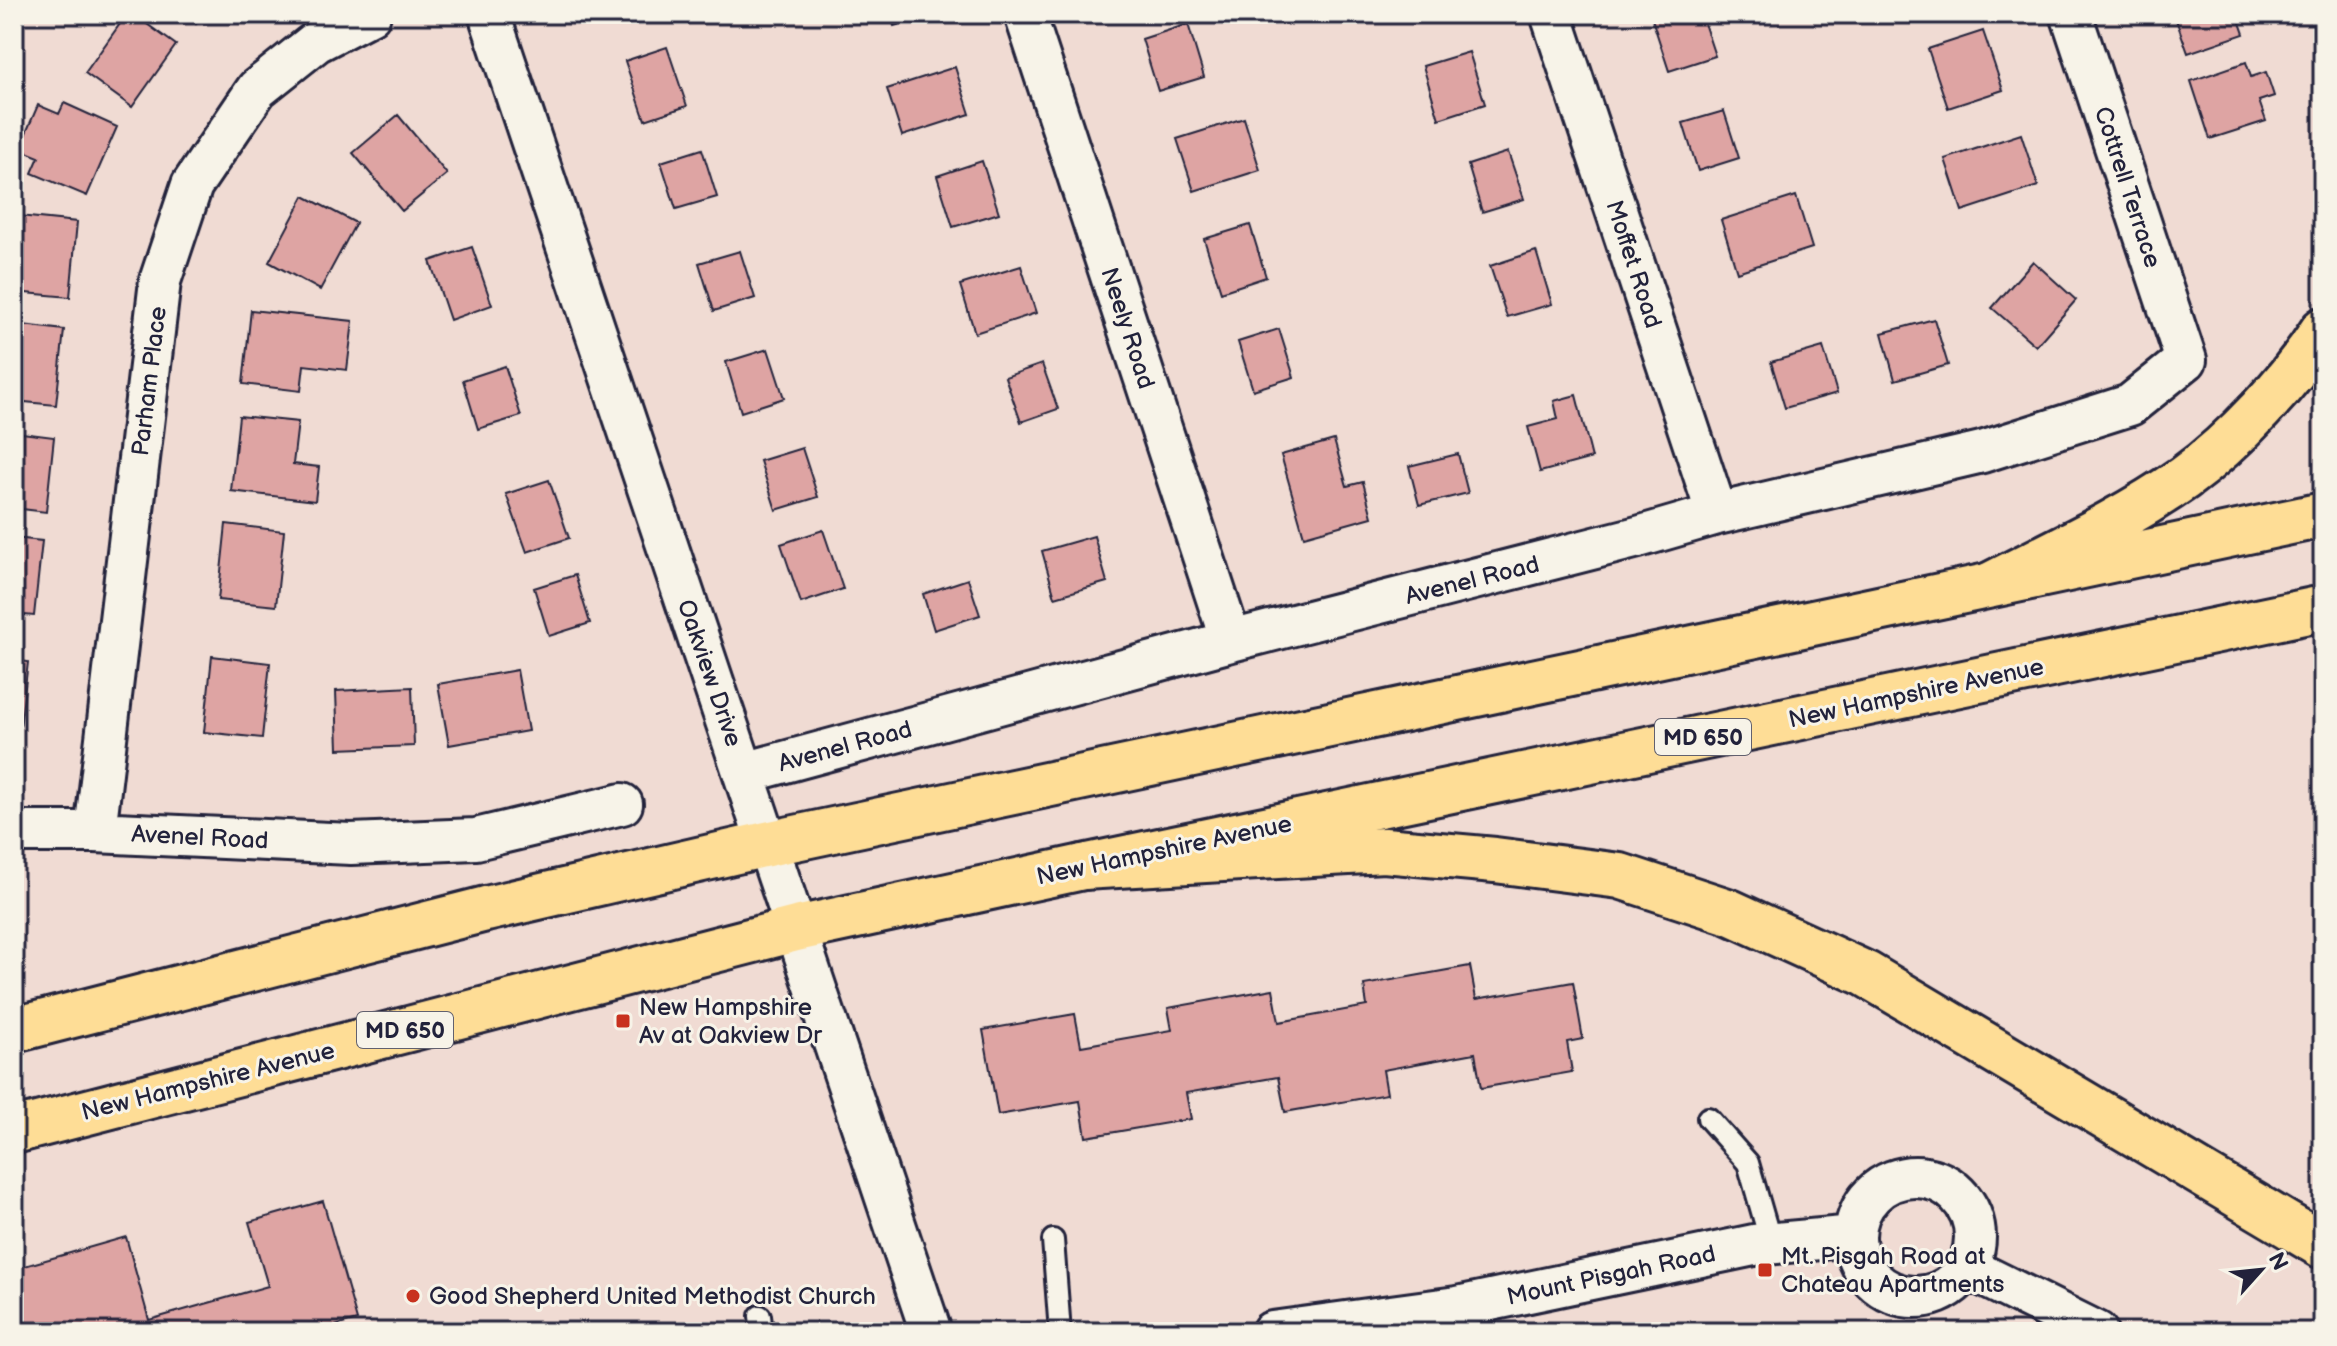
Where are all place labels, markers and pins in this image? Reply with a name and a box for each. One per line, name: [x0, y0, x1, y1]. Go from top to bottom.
place label: New Hampshire Av at Oakview Dr: [639, 993, 822, 1050]
marker: New Hampshire Av at Oakview Dr: [614, 1012, 632, 1030]
place label: Mt. Pisgah Road at Chateau Apartments: [1781, 1242, 2004, 1299]
marker: Mt. Pisgah Road at Chateau Apartments: [1756, 1261, 1774, 1279]
place label: Good Shepherd United Methodist Church: [429, 1282, 876, 1311]
marker: Good Shepherd United Methodist Church: [404, 1287, 422, 1305]

